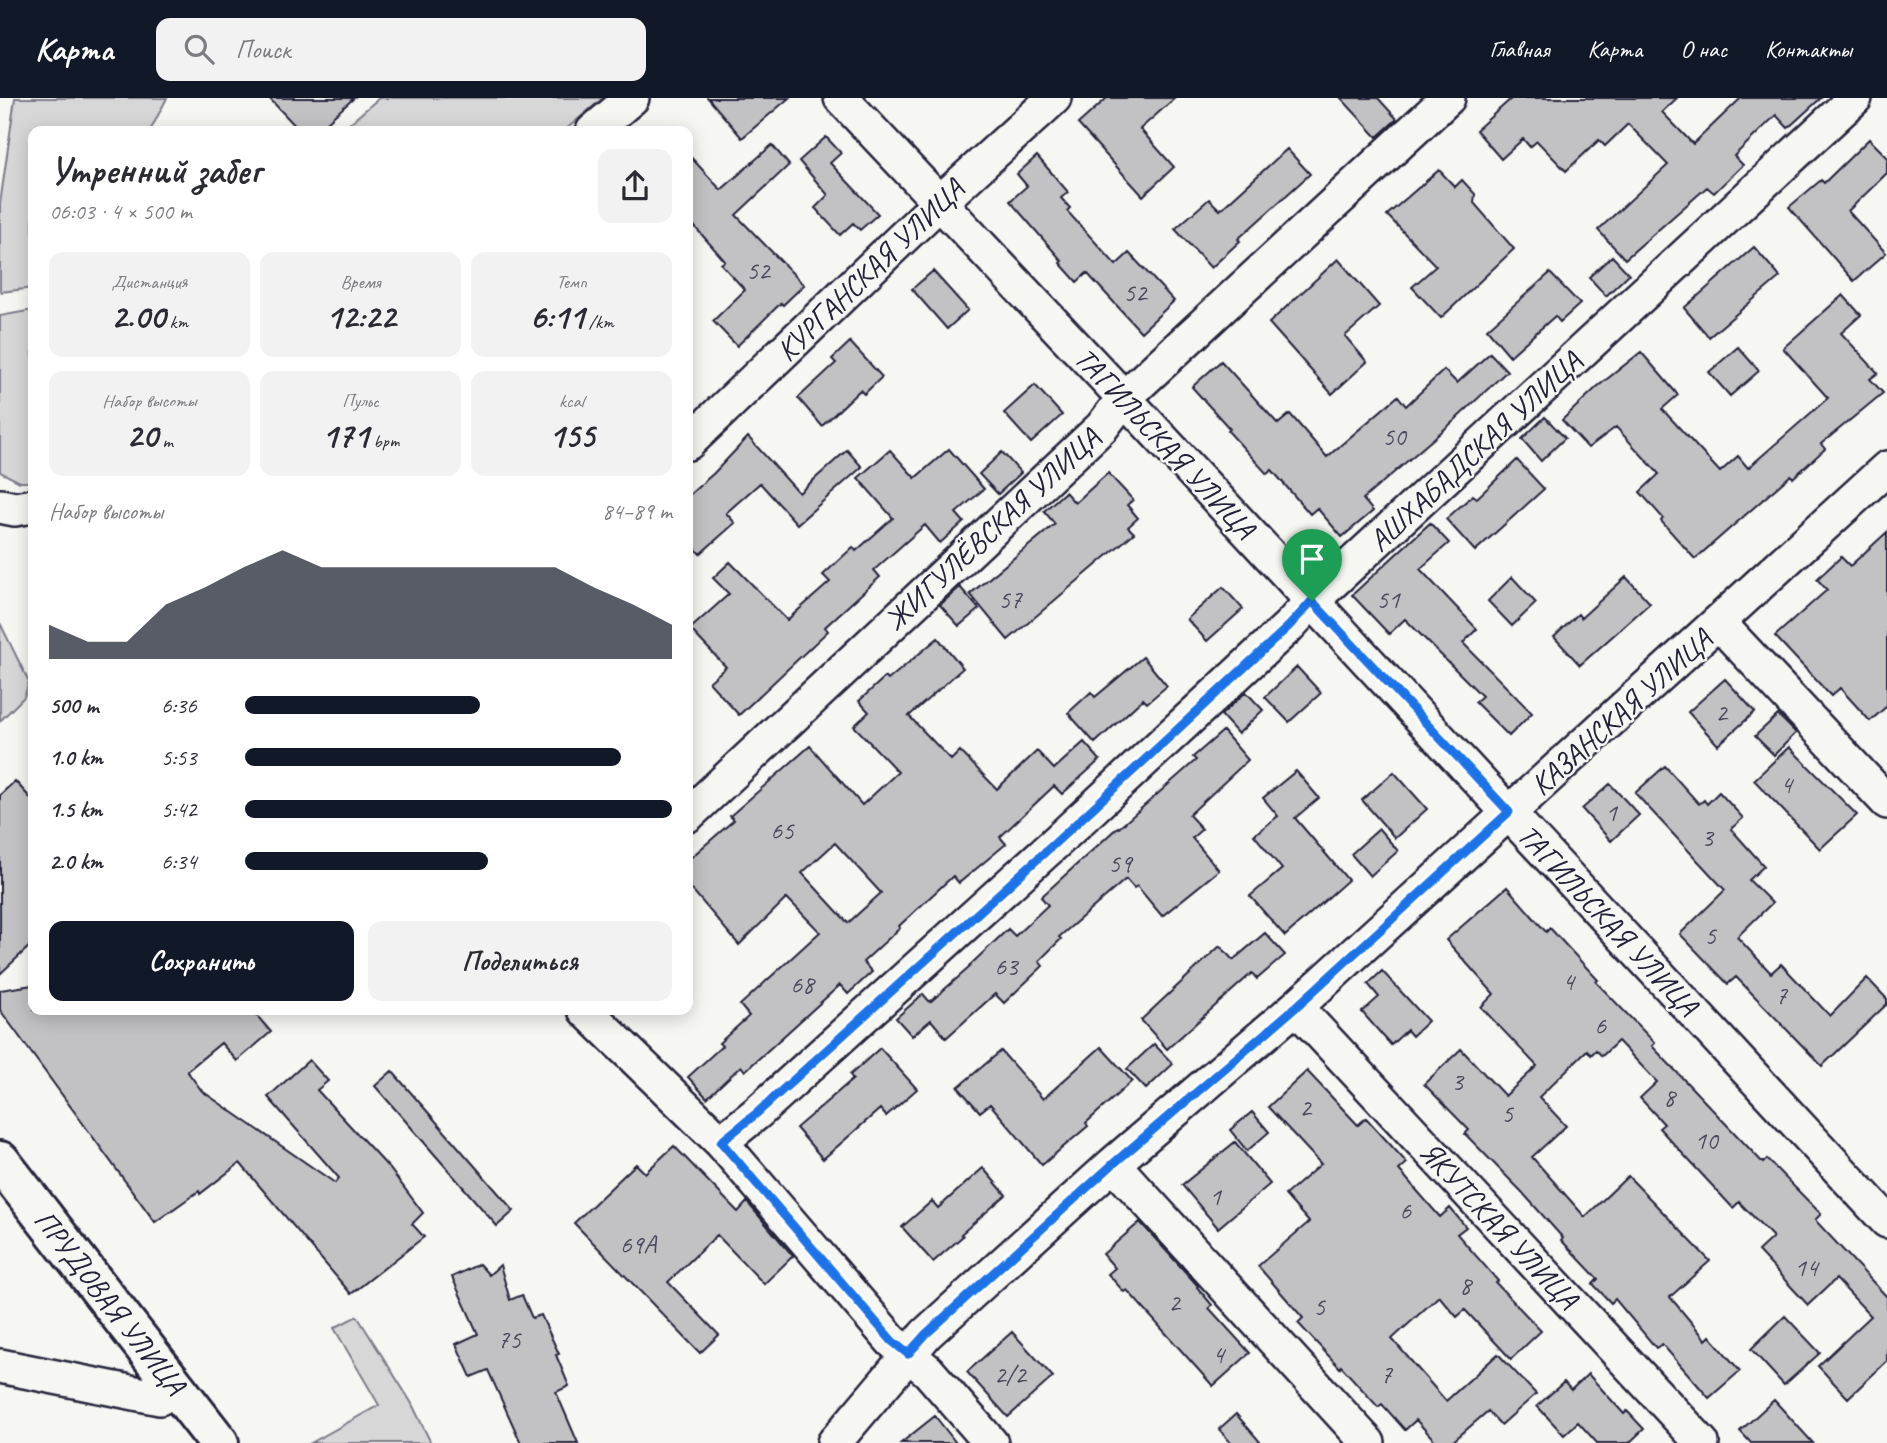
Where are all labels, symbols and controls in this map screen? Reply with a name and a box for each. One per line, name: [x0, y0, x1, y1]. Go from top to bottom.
search box: [156, 18, 646, 81]
text: Карта: [35, 28, 114, 70]
icon: search: [180, 30, 218, 68]
text: Поиск: [236, 33, 290, 66]
text: Главная: [1489, 34, 1550, 64]
text: Карта: [1588, 34, 1642, 64]
text: О нас: [1680, 34, 1727, 64]
text: Контакты: [1765, 34, 1852, 64]
text: Утренний забег: [49, 147, 261, 194]
button: share: [598, 149, 672, 223]
street label: КУРГАНСКАЯ УЛИЦА: [768, 169, 973, 369]
text: 06:03 · 4 × 500 m: [49, 197, 192, 226]
house number: 52: [746, 254, 772, 287]
text: Дистанция: [112, 270, 187, 294]
text: Время: [340, 270, 381, 294]
text: Темп: [556, 270, 587, 294]
house number: 52: [1123, 276, 1149, 309]
text: 2.00: [111, 294, 165, 339]
text: 12:22: [326, 294, 395, 339]
text: 6:11: [529, 294, 584, 339]
text: km: [165, 310, 188, 334]
text: /km: [584, 310, 614, 334]
street label: ТАГИЛЬСКАЯ УЛИЦА: [1066, 339, 1265, 548]
street label: АШХАБАДСКАЯ УЛИЦА: [1360, 342, 1590, 560]
text: Набор высоты: [102, 389, 197, 413]
text: Пульс: [342, 389, 379, 413]
text: kcal: [559, 389, 584, 413]
text: 20: [126, 413, 158, 458]
text: 171: [322, 413, 369, 458]
text: 155: [548, 413, 595, 458]
street label: ЖИГУЛЁВСКАЯ УЛИЦА: [876, 419, 1109, 639]
house number: 50: [1382, 420, 1408, 453]
text: m: [158, 429, 173, 453]
text: bpm: [369, 429, 399, 453]
text: Набор высоты: [49, 497, 163, 526]
text: 84–89 m: [602, 497, 672, 526]
pin: [1282, 529, 1342, 601]
icon: arrive: [1293, 540, 1331, 578]
house number: 57: [998, 583, 1023, 616]
house number: 51: [1376, 583, 1401, 616]
street label: КАЗАНСКАЯ УЛИЦА: [1522, 619, 1721, 803]
text: 500 m: [49, 691, 98, 720]
text: 6:36: [161, 691, 197, 720]
house number: 2: [1715, 696, 1729, 729]
text: 1.0 km: [49, 743, 103, 772]
text: 5:53: [161, 743, 197, 772]
house number: 4: [1780, 768, 1794, 801]
text: 1.5 km: [49, 795, 102, 824]
text: 5:42: [161, 795, 197, 824]
house number: 1: [1605, 796, 1618, 829]
house number: 65: [770, 814, 795, 847]
street label: ТАГИЛЬСКАЯ УЛИЦА: [1509, 816, 1708, 1025]
house number: 3: [1701, 821, 1715, 854]
text: 2.0 km: [49, 847, 103, 876]
text: 6:34: [161, 847, 197, 876]
house number: 59: [1108, 847, 1134, 880]
house number: 5: [1704, 919, 1717, 952]
button: Сохранить: [49, 921, 354, 1001]
button: Поделиться: [368, 921, 672, 1001]
house number: 63: [994, 950, 1020, 983]
house number: 4: [1562, 965, 1576, 998]
house number: 68: [790, 968, 816, 1001]
house number: 7: [1775, 979, 1788, 1012]
house number: 6: [1594, 1009, 1607, 1042]
house number: 3: [1451, 1065, 1465, 1098]
house number: 8: [1663, 1081, 1677, 1114]
house number: 2: [1299, 1091, 1313, 1124]
house number: 5: [1501, 1097, 1514, 1130]
house number: 10: [1694, 1124, 1720, 1157]
street label: ЯКУТСКАЯ УЛИЦА: [1411, 1133, 1588, 1318]
house number: 1: [1209, 1180, 1222, 1213]
house number: 6: [1399, 1194, 1412, 1227]
street label: ПРУДОВАЯ УЛИЦА: [26, 1202, 195, 1404]
house number: 69А: [620, 1228, 658, 1261]
house number: 14: [1794, 1251, 1820, 1284]
house number: 8: [1459, 1269, 1473, 1302]
house number: 2: [1168, 1286, 1182, 1319]
house number: 5: [1313, 1290, 1326, 1323]
house number: 75: [497, 1323, 522, 1356]
house number: 4: [1212, 1338, 1226, 1371]
house number: 2/2: [994, 1358, 1028, 1391]
house number: 7: [1380, 1358, 1393, 1391]

